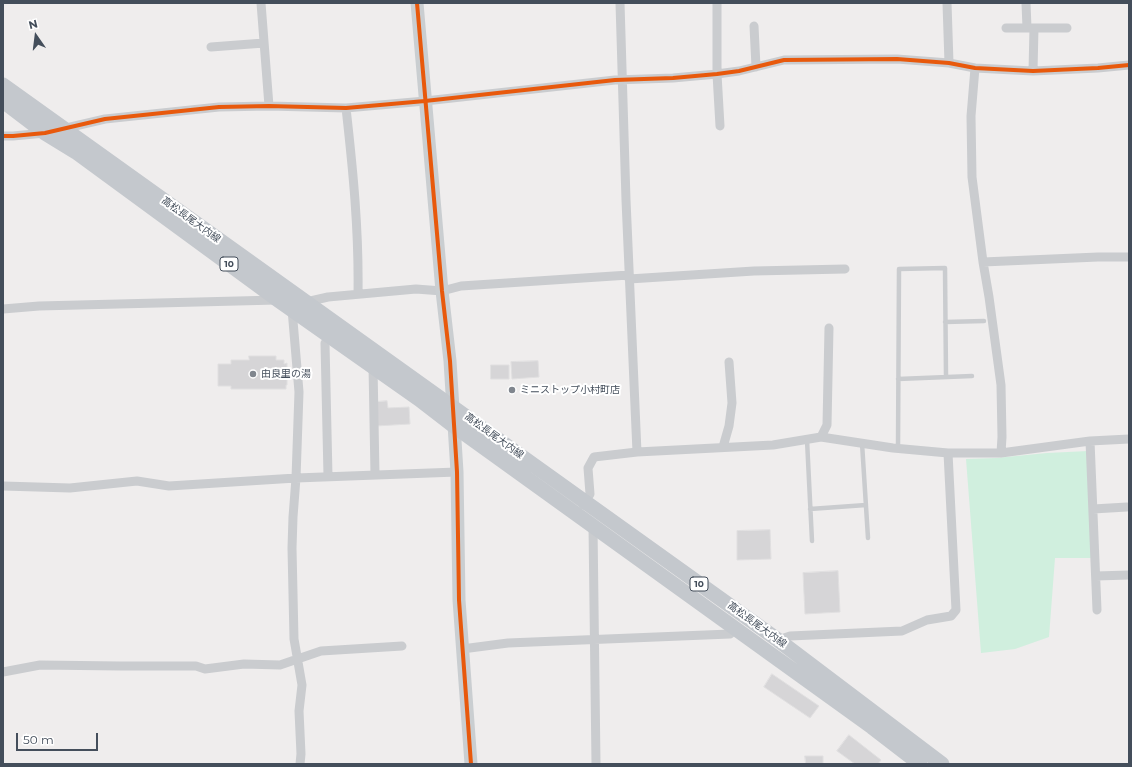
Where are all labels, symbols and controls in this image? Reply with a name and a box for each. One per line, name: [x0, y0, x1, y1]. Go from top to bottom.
north arrow: [16, 16, 56, 56]
text: N: [27, 16, 39, 32]
street label: 高松長尾大内線: [159, 195, 223, 245]
road number: 10: [220, 257, 238, 271]
place label: 由良里の湯: [261, 368, 311, 380]
marker: 由良里の湯: [248, 369, 258, 379]
place label: ミニストップ小村町店: [520, 384, 620, 396]
marker: ミニストップ小村町店: [507, 385, 517, 395]
street label: 高松長尾大内線: [462, 411, 526, 461]
road number: 10: [690, 577, 708, 591]
street label: 高松長尾大内線: [725, 600, 789, 650]
scale bar: [18, 725, 100, 751]
text: 50 m: [23, 732, 54, 747]

